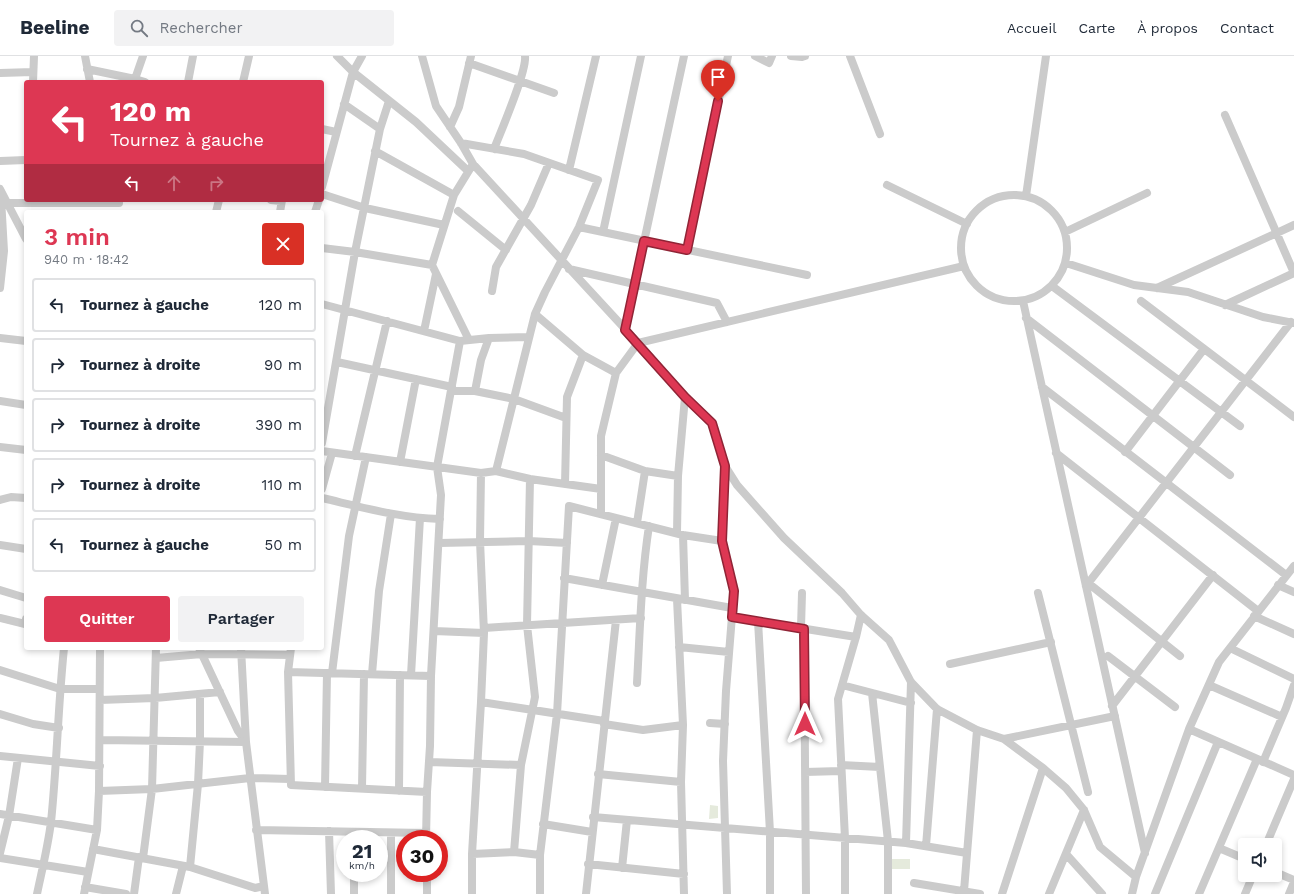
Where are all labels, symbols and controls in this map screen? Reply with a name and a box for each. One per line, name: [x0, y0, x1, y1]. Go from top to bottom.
search box: [114, 10, 394, 46]
text: Beeline: [20, 16, 90, 39]
icon: search: [128, 17, 150, 39]
text: Rechercher: [160, 19, 243, 37]
text: Accueil: [1007, 20, 1056, 36]
text: Carte: [1078, 20, 1115, 36]
text: À propos: [1137, 20, 1198, 36]
text: Contact: [1220, 20, 1274, 36]
pin: [701, 60, 735, 101]
icon: arrive: [707, 66, 729, 88]
text: 120 m: [110, 95, 191, 128]
icon: left: [44, 96, 96, 148]
text: Tournez à gauche: [110, 129, 264, 150]
icon: left: [121, 172, 143, 194]
icon: ahead: [163, 172, 185, 194]
icon: right: [205, 172, 227, 194]
text: 3 min: [44, 223, 110, 251]
button: close: [262, 223, 304, 265]
text: 940 m · 18:42: [44, 252, 129, 267]
icon: left: [46, 294, 68, 316]
text: Tournez à gauche: [80, 296, 209, 314]
text: 120 m: [259, 296, 302, 314]
icon: right: [46, 354, 68, 376]
text: Tournez à droite: [80, 356, 200, 374]
text: 90 m: [264, 356, 302, 374]
icon: right: [46, 414, 68, 436]
text: Tournez à droite: [80, 416, 200, 434]
text: 390 m: [255, 416, 302, 434]
icon: right: [46, 474, 68, 496]
text: Tournez à droite: [80, 476, 200, 494]
text: 110 m: [262, 476, 302, 494]
icon: left: [46, 534, 68, 556]
text: Tournez à gauche: [80, 536, 209, 554]
text: 50 m: [265, 536, 302, 554]
button: Quitter: [44, 596, 170, 642]
button: Partager: [178, 596, 304, 642]
position arrow: [784, 703, 826, 745]
speed limit sign: 30: [396, 830, 448, 882]
map controls: [1238, 838, 1282, 882]
button: sound: [1238, 838, 1282, 882]
text: 21: [352, 839, 372, 863]
text: km/h: [349, 860, 375, 871]

